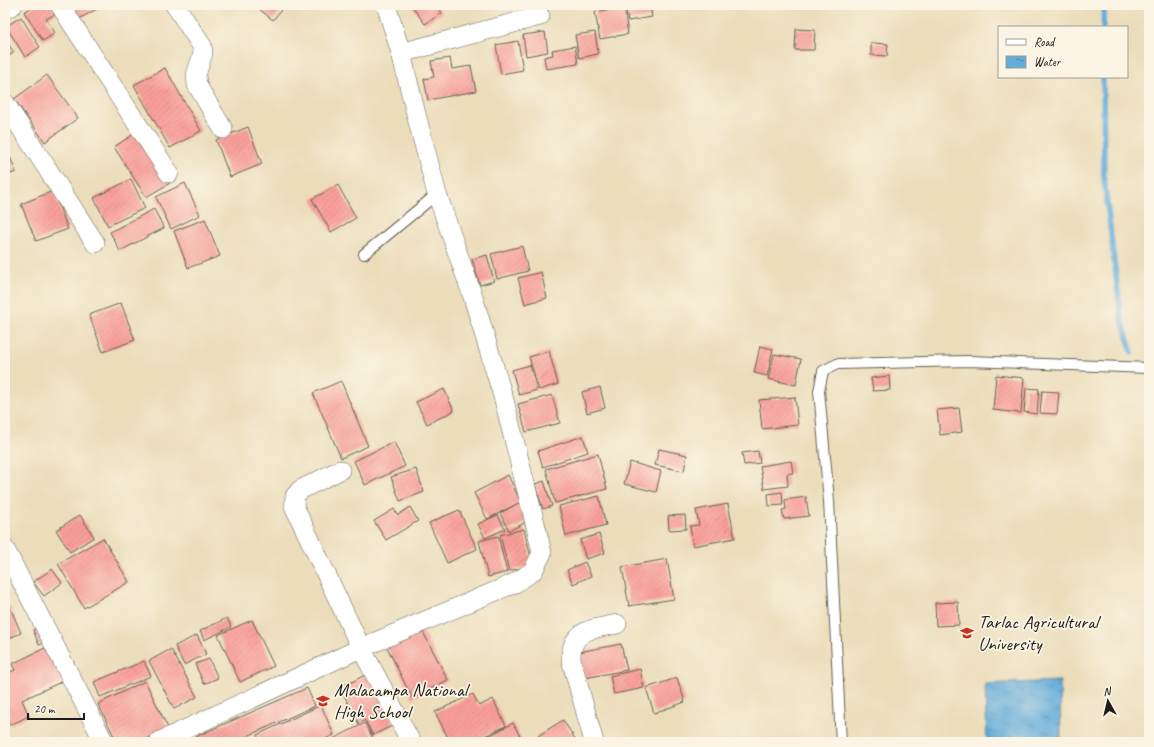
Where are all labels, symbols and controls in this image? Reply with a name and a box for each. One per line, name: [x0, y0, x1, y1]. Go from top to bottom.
legend: [998, 26, 1128, 78]
text: Road: [1034, 34, 1056, 50]
text: Water: [1034, 54, 1062, 70]
place label: Tarlac Agricultural University: [978, 610, 1102, 656]
school or university icon: Tarlac Agricultural University: [959, 625, 975, 641]
place label: Malacampa National High School: [334, 678, 471, 724]
north arrow: [1088, 681, 1128, 721]
text: N: [1102, 683, 1113, 699]
school or university icon: Malacampa National High School: [315, 693, 331, 709]
scale bar: [28, 695, 84, 721]
text: 20 m: [34, 701, 56, 717]

